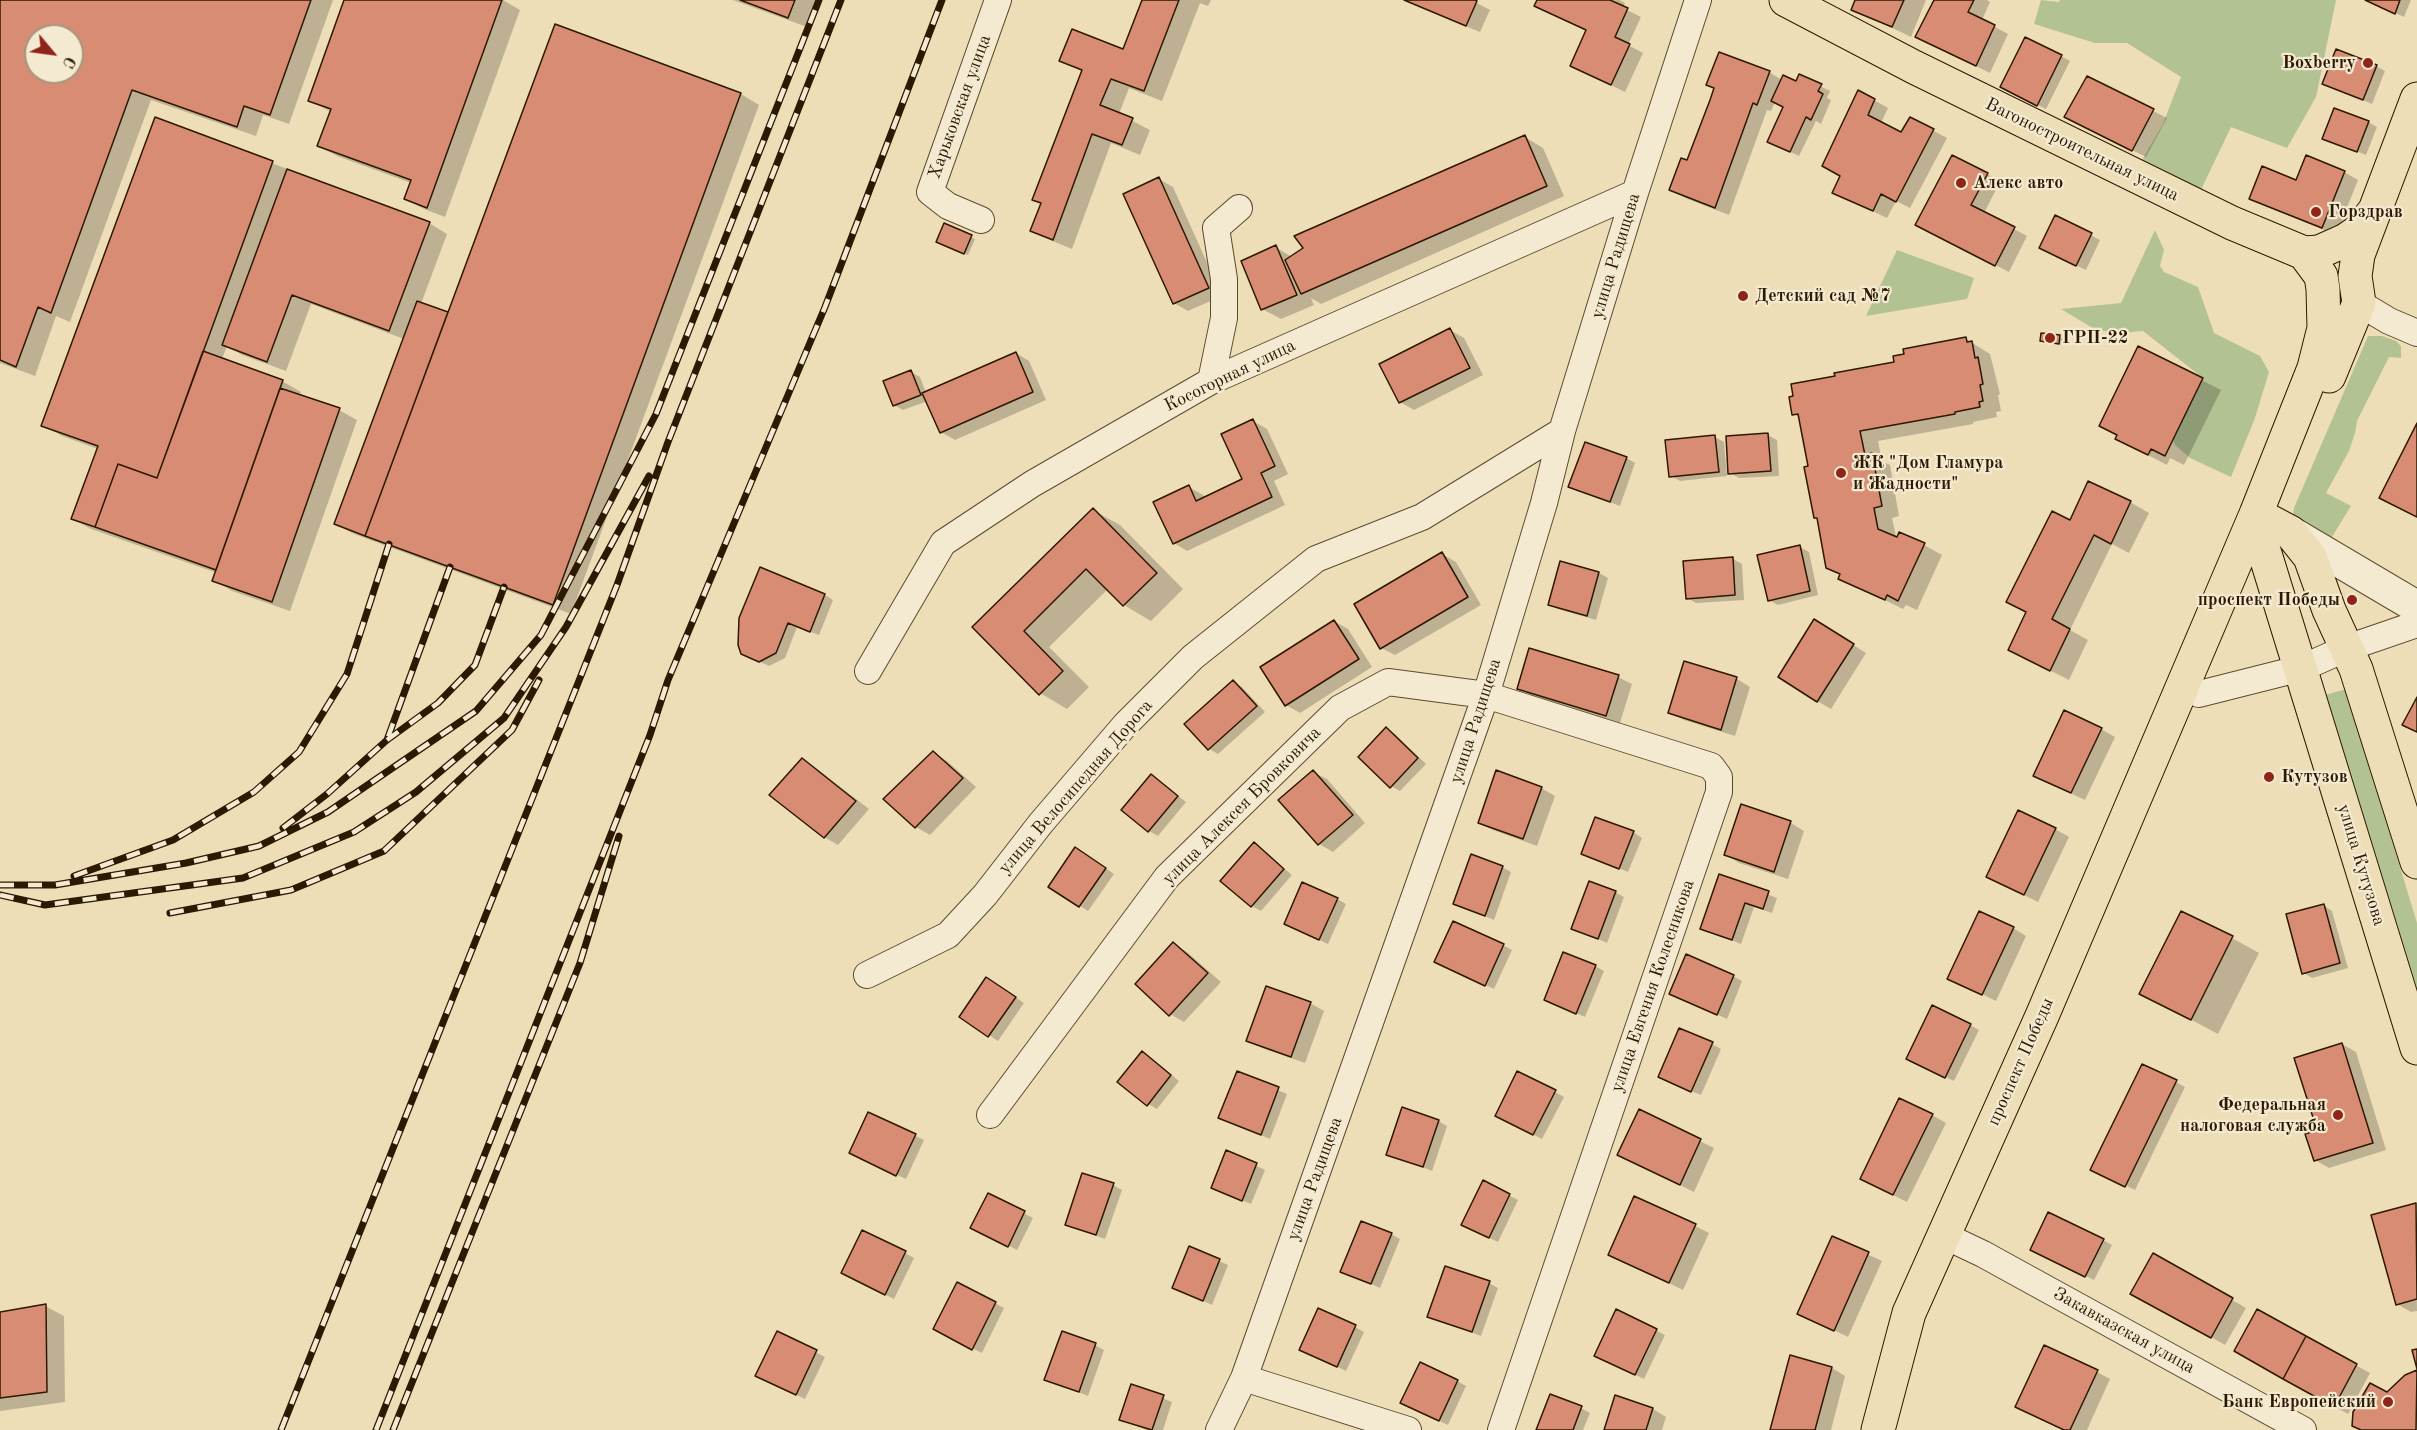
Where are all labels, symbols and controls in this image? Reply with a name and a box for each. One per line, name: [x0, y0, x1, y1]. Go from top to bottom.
north arrow: [24, 24, 84, 84]
street label: Харьковская улица: [924, 32, 996, 182]
place label: Boxberry: [2282, 52, 2356, 74]
text: С: [58, 53, 78, 70]
marker: Boxberry: [2361, 56, 2375, 70]
street label: Вагоностроительная улица: [1982, 94, 2182, 206]
place label: Алекс авто: [1973, 172, 2063, 194]
marker: Алекс авто: [1954, 176, 1968, 190]
street label: улица Радищева: [1587, 191, 1645, 321]
place label: Горздрав: [2328, 201, 2403, 223]
marker: Горздрав: [2309, 205, 2323, 219]
place label: Детский сад №7: [1755, 285, 1891, 307]
marker: Детский сад №7: [1736, 289, 1750, 303]
place label: ГРП-22: [2062, 327, 2128, 349]
marker: ГРП-22: [2043, 331, 2057, 345]
street label: Косогорная улица: [1161, 335, 1299, 417]
place label: ЖК "Дом Гламура и Жадности": [1853, 452, 2003, 494]
marker: ЖК "Дом Гламура и Жадности": [1834, 466, 1848, 480]
place label: проспект Победы: [2198, 589, 2340, 611]
marker: проспект Победы: [2345, 593, 2359, 607]
street label: улица Радищева: [1446, 656, 1506, 786]
street label: улица Велосипедная Дорога: [994, 695, 1158, 879]
street label: улица Алексея Бровковича: [1158, 722, 1326, 890]
place label: Кутузов: [2281, 766, 2348, 788]
marker: Кутузов: [2262, 770, 2276, 784]
street label: улица Кутузова: [2332, 802, 2390, 928]
street label: улица Евгения Колесникова: [1606, 877, 1700, 1095]
street label: проспект Победы: [1983, 995, 2059, 1129]
place label: Федеральная налоговая служба: [2180, 1094, 2326, 1136]
marker: Федеральная налоговая служба: [2331, 1108, 2345, 1122]
street label: улица Радищева: [1283, 1114, 1347, 1244]
street label: Закавказская улица: [2049, 1283, 2199, 1379]
place label: Банк Европейский: [2222, 1391, 2376, 1413]
marker: Банк Европейский: [2381, 1395, 2395, 1409]

